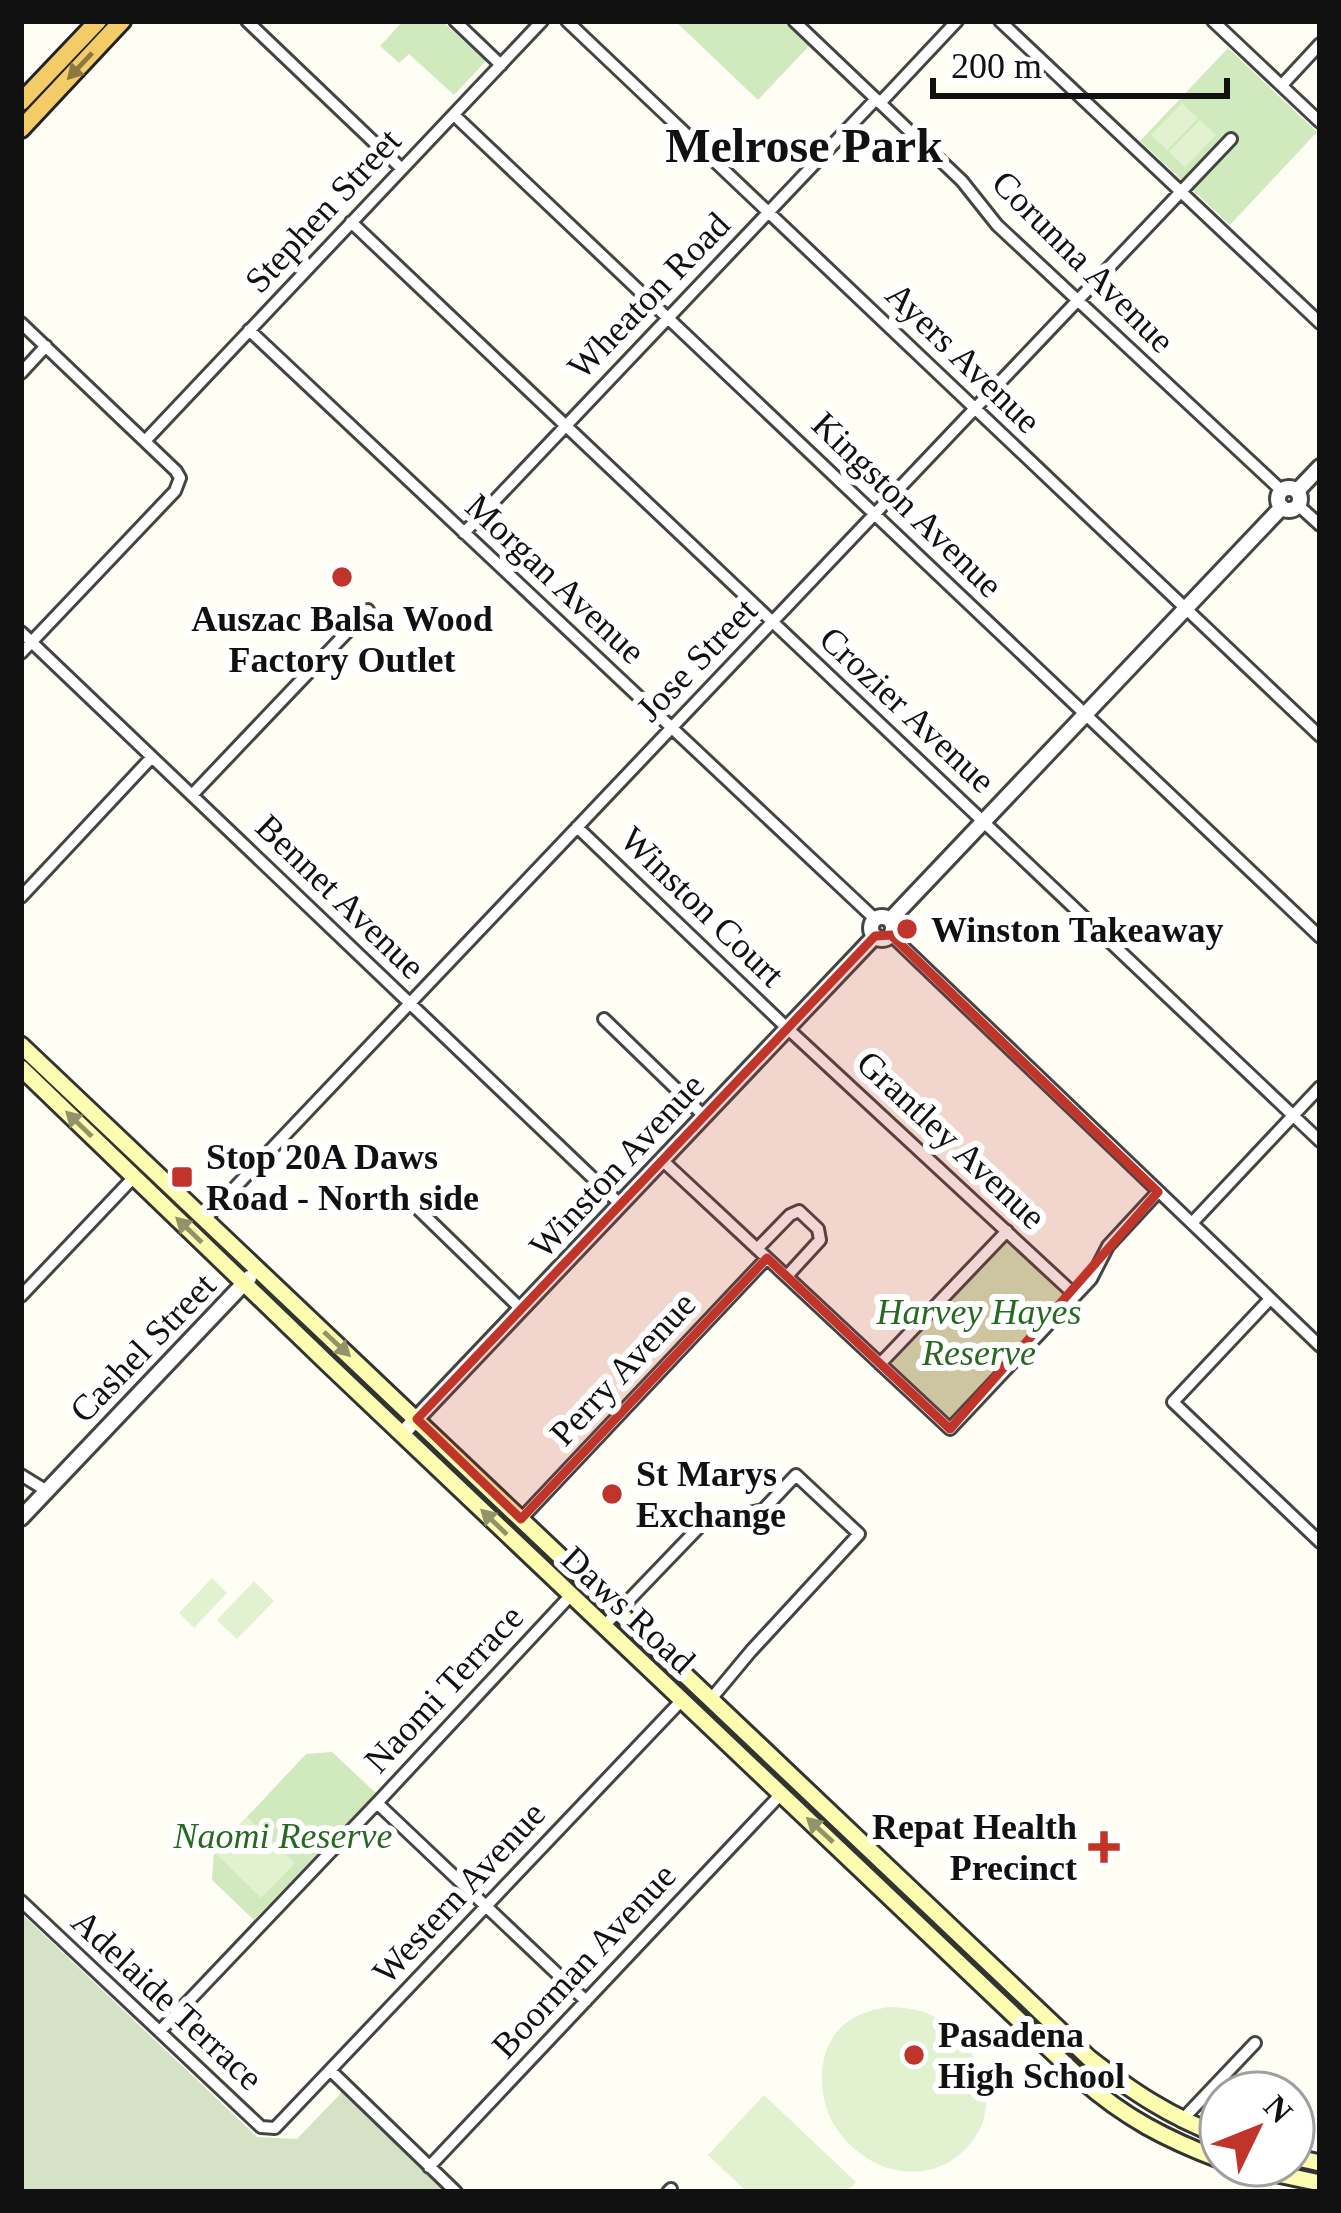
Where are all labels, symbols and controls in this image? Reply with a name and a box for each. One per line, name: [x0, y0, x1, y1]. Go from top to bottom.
scale bar: [933, 24, 1227, 98]
text: 200 m: [951, 46, 1042, 86]
one-way arrow: [66, 52, 94, 81]
district label: Melrose Park: [665, 119, 943, 172]
street label: Stephen Street: [237, 121, 409, 301]
street label: Corunna Avenue: [984, 163, 1182, 361]
street label: Wheaton Road: [560, 204, 738, 387]
street label: Ayers Avenue: [878, 274, 1049, 441]
street label: Kingston Avenue: [804, 404, 1011, 605]
street label: Morgan Avenue: [458, 486, 653, 672]
marker: Auszac Balsa Wood Factory Outlet: [329, 564, 355, 590]
street label: Jose Street: [629, 590, 765, 729]
place label: Auszac Balsa Wood Factory Outlet: [191, 599, 493, 680]
street label: Crozier Avenue: [812, 619, 1003, 801]
street label: Bennet Avenue: [248, 807, 433, 987]
street label: Winston Court: [612, 819, 792, 995]
place label: Winston Takeaway: [931, 910, 1223, 950]
marker: Winston Takeaway: [894, 916, 920, 942]
street label: Grantley Avenue: [849, 1042, 1054, 1237]
street label: Winston Avenue: [521, 1065, 712, 1266]
one-way arrow: [65, 1110, 94, 1138]
place label: Stop 20A Daws Road - North side: [206, 1137, 479, 1218]
marker: Stop 20A Daws Road - North side: [169, 1164, 195, 1190]
one-way arrow: [175, 1217, 204, 1245]
street label: Cashel Street: [62, 1265, 223, 1430]
street label: Perry Avenue: [542, 1284, 704, 1453]
park label: Harvey Hayes Reserve: [876, 1292, 1081, 1373]
one-way arrow: [322, 1330, 351, 1357]
place label: St Marys Exchange: [636, 1454, 786, 1535]
marker: St Marys Exchange: [599, 1481, 625, 1507]
one-way arrow: [480, 1509, 509, 1537]
street label: Daws Road: [554, 1538, 703, 1681]
street label: Naomi Terrace: [356, 1597, 531, 1780]
street label: Western Avenue: [365, 1794, 553, 1992]
place label: Repat Health Precinct: [872, 1807, 1077, 1888]
park label: Naomi Reserve: [173, 1816, 392, 1856]
one-way arrow: [805, 1817, 834, 1845]
marker: Repat Health Precinct: [1088, 1831, 1120, 1863]
street label: Boorman Avenue: [484, 1856, 684, 2066]
street label: Adelaide Terrace: [64, 1901, 271, 2098]
place label: Pasadena High School: [938, 2015, 1125, 2096]
marker: Pasadena High School: [901, 2042, 927, 2068]
north arrow: [1197, 2069, 1317, 2189]
text: N: [1257, 2088, 1300, 2130]

